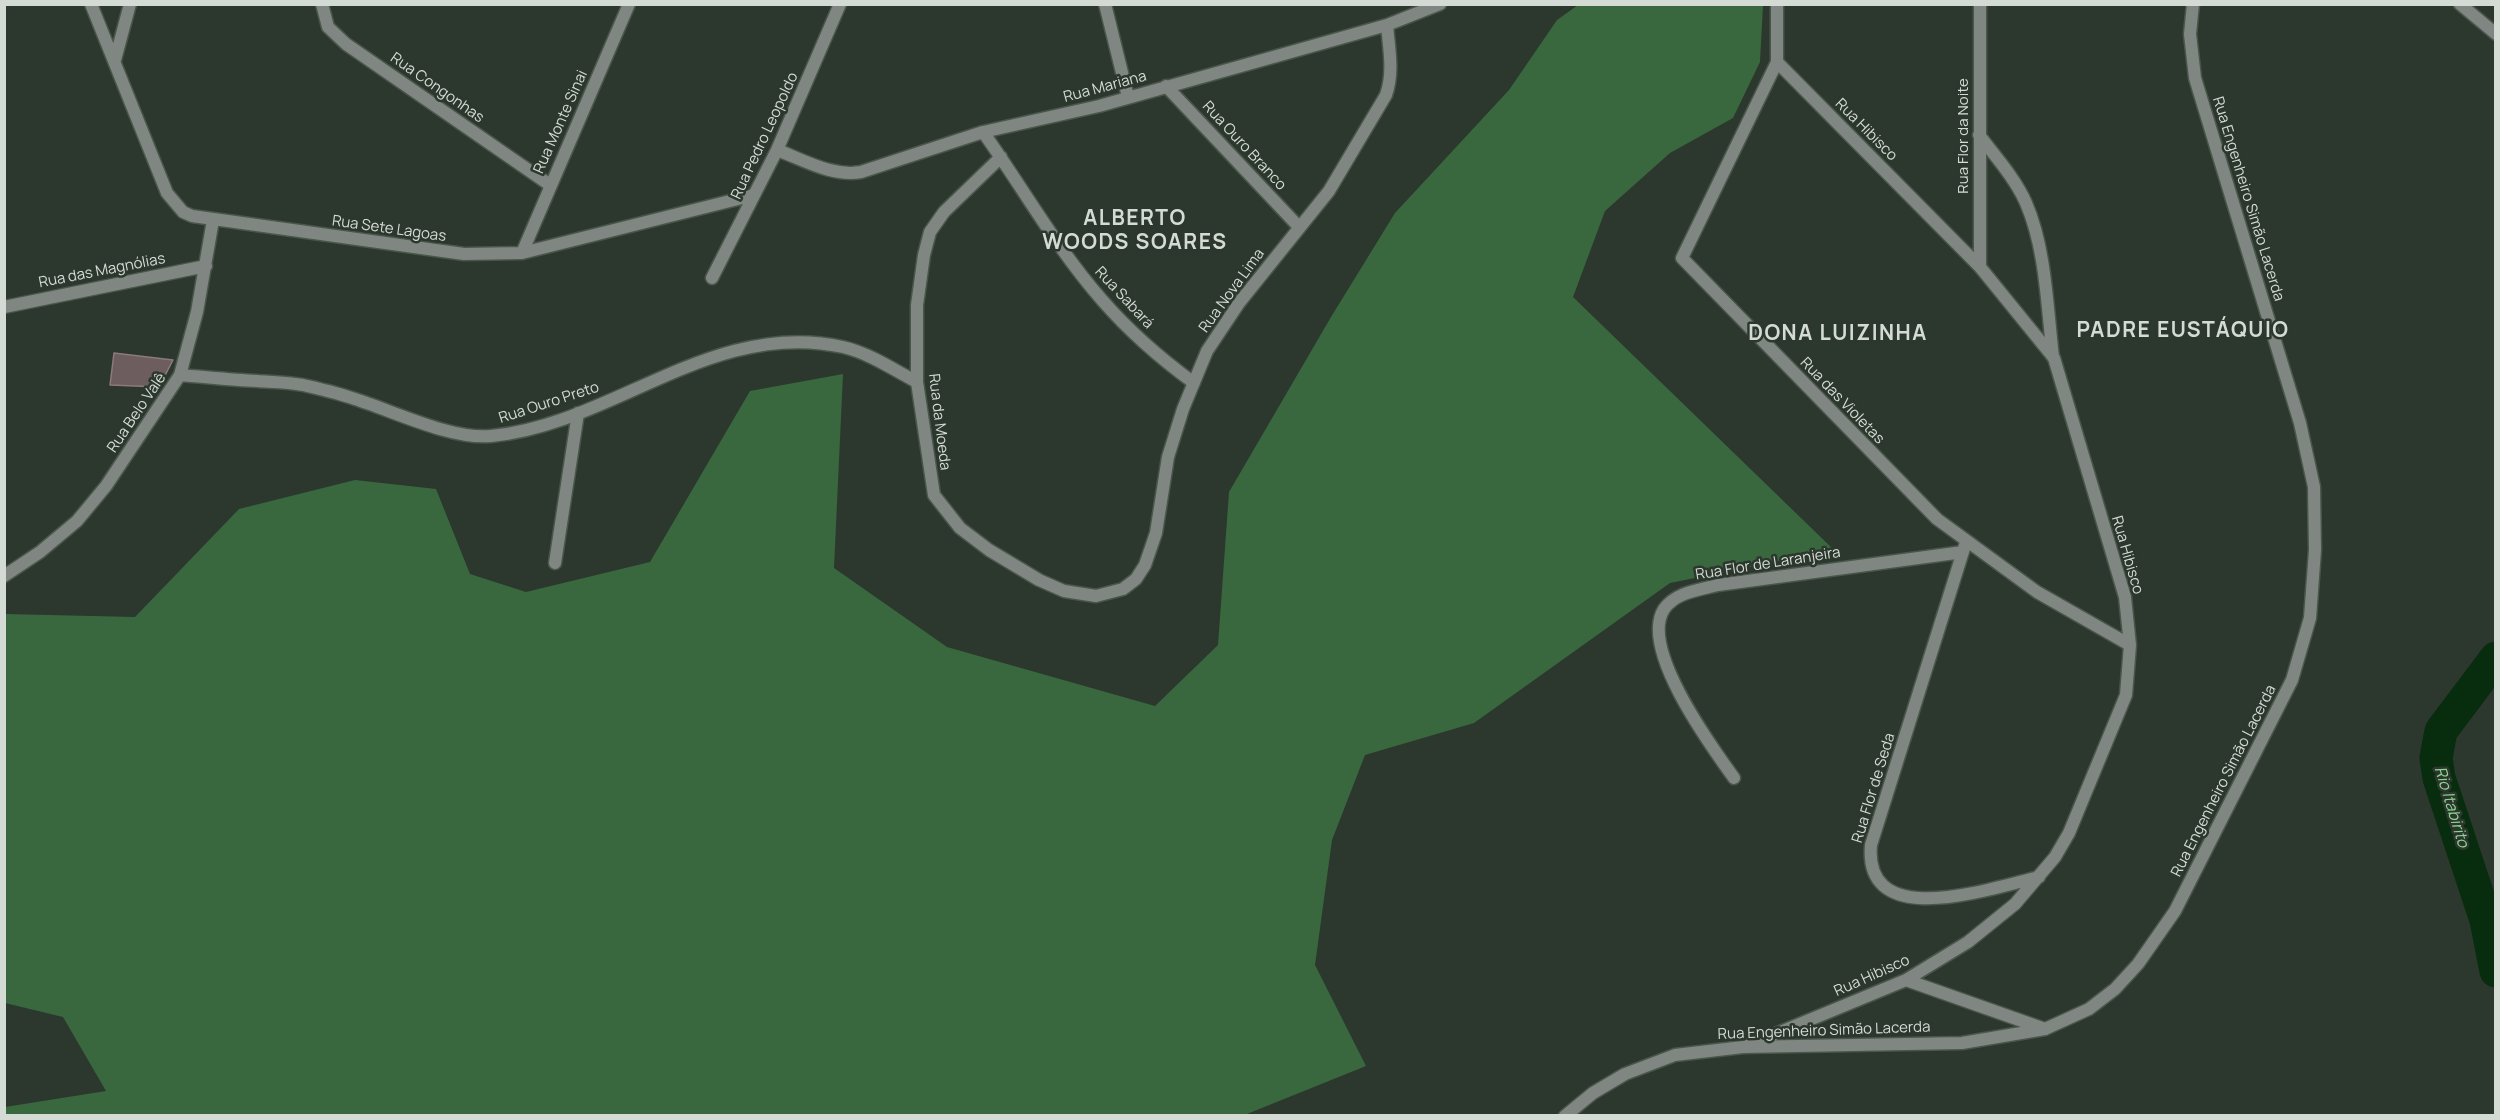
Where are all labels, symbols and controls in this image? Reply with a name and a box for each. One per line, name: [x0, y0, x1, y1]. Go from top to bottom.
street label: Rua Congonhas: [387, 49, 487, 127]
street label: Rua Mariana: [1062, 67, 1148, 107]
street label: Rua Monte Sinai: [530, 68, 592, 176]
street label: Rua Pedro Leopoldo: [728, 70, 802, 202]
street label: Rua Flor da Noite: [1955, 78, 1973, 194]
street label: Rua Hibisco: [1831, 95, 1901, 165]
street label: Rua Engenheiro Simão Lacerda: [2208, 95, 2288, 303]
street label: Rua Ouro Branco: [1198, 98, 1290, 194]
district label: ALBERTO WOODS SOARES: [1042, 206, 1228, 256]
street label: Rua Sete Lagoas: [331, 212, 447, 246]
street label: Rua Nova Lima: [1196, 246, 1268, 336]
street label: Rua das Magnólias: [37, 250, 167, 292]
street label: Rua Sabará: [1091, 263, 1157, 333]
district label: PADRE EUSTÁQUIO: [2076, 318, 2290, 344]
district label: DONA LUIZINHA: [1748, 321, 1928, 347]
street label: Rua das Violetas: [1796, 354, 1888, 448]
street label: Rua Belo Valê: [104, 370, 170, 456]
street label: Rua da Moeda: [924, 373, 954, 471]
street label: Rua Ouro Preto: [497, 378, 601, 428]
street label: Rua Hibisco: [2107, 514, 2147, 596]
street label: Rua Flor de Laranjeira: [1694, 544, 1842, 584]
street label: Rua Engenheiro Simão Lacerda: [2168, 682, 2280, 880]
street label: Rua Flor de Seda: [1849, 731, 1899, 845]
water label: Rio Itabirito: [2430, 764, 2472, 850]
street label: Rua Hibisco: [1831, 951, 1913, 1001]
street label: Rua Engenheiro Simão Lacerda: [1717, 1018, 1931, 1044]

